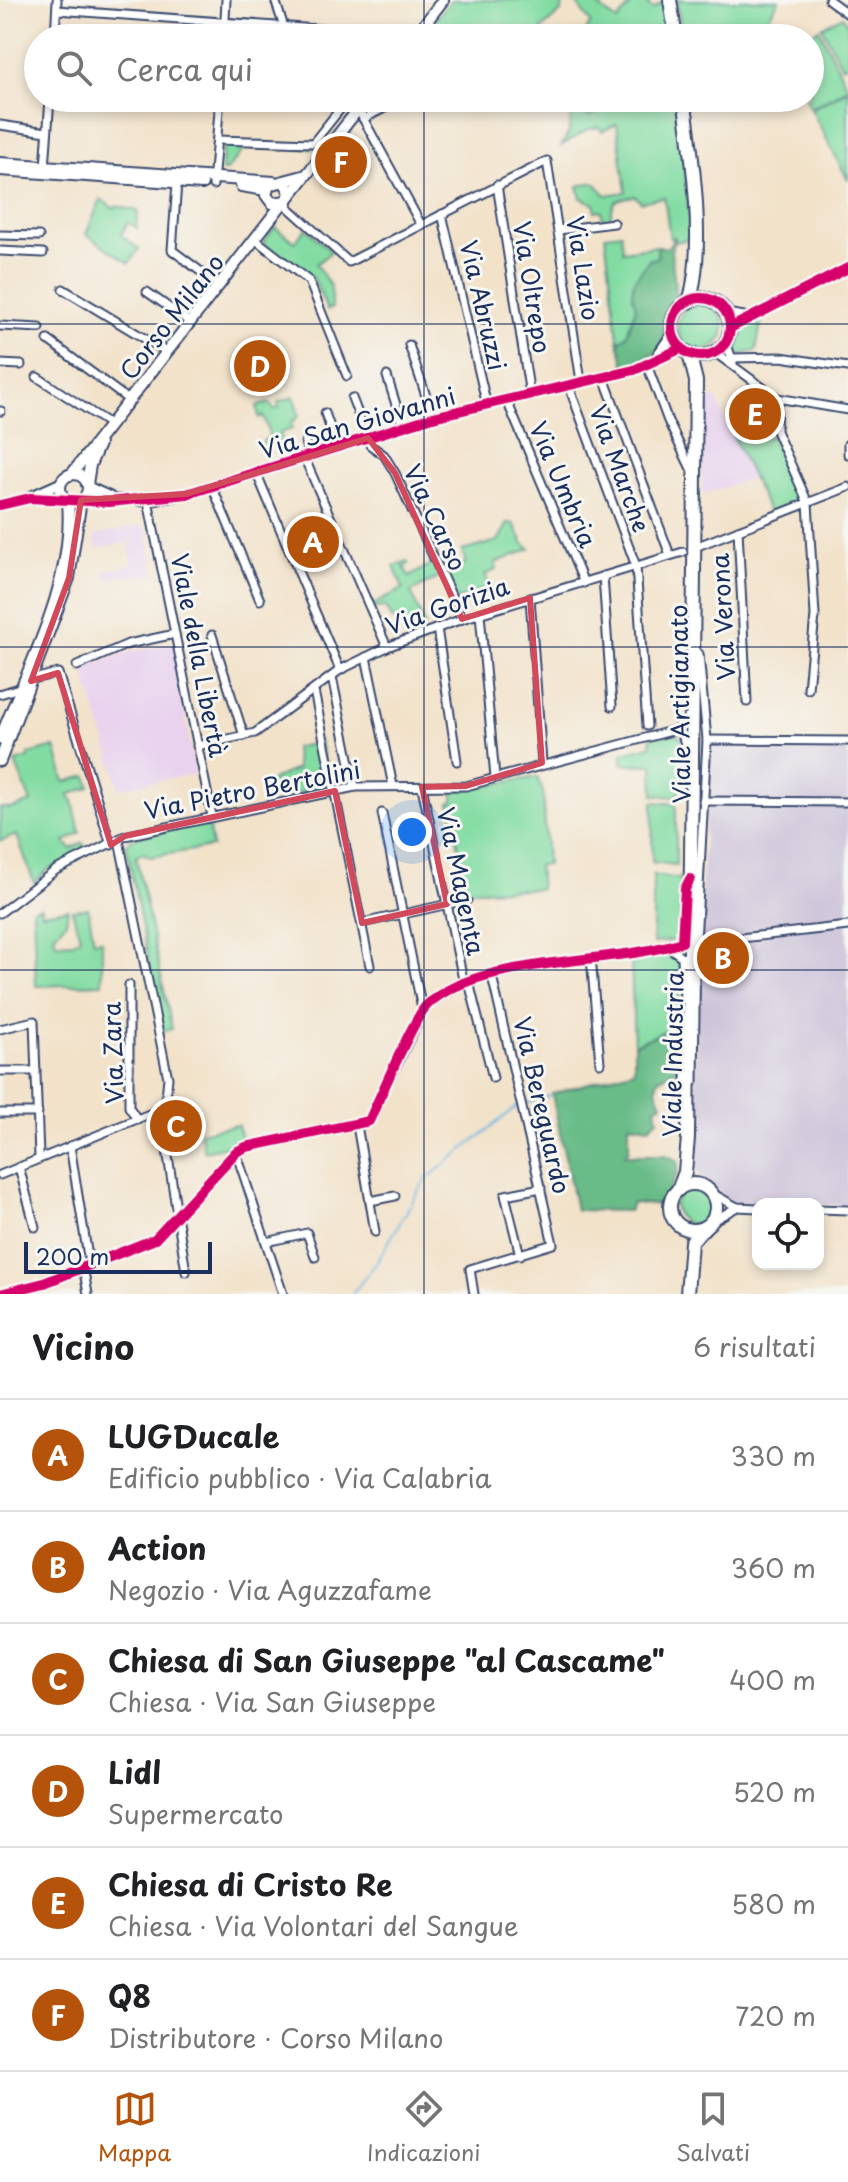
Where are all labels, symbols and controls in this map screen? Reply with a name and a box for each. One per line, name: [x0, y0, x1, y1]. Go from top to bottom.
search box: [24, 24, 824, 112]
icon: search: [52, 46, 96, 90]
text: Cerca qui: [116, 46, 253, 91]
pin: F: [315, 132, 367, 192]
street label: Via Lazio: [558, 213, 610, 323]
street label: Via Oltrepo: [505, 218, 561, 356]
street label: Via Abruzzi: [452, 236, 516, 374]
street label: Corso Milano: [110, 245, 232, 387]
pin: D: [234, 336, 286, 396]
street label: Via San Giovanni: [255, 377, 459, 467]
pin: E: [729, 384, 781, 444]
street label: Via Marche: [581, 399, 661, 537]
street label: Via Umbria: [521, 415, 607, 553]
street label: Via Carso: [396, 458, 476, 576]
pin: A: [287, 512, 339, 572]
street label: Viale della Libertà: [163, 550, 237, 760]
street label: Via Verona: [701, 552, 743, 681]
street label: Via Gorizia: [380, 567, 514, 643]
street label: Viale Artigianato: [659, 604, 699, 804]
street label: Via Pietro Bertolini: [141, 750, 363, 828]
street label: Via Magenta: [429, 804, 495, 958]
your location: [392, 812, 432, 852]
pin: B: [697, 928, 749, 988]
street label: Viale Industria: [653, 971, 691, 1137]
street label: Via Zara: [92, 1001, 132, 1105]
street label: Via Bereguardo: [505, 1013, 581, 1197]
pin: C: [150, 1096, 202, 1156]
map controls: [752, 1198, 824, 1270]
button: locate: [752, 1198, 824, 1270]
scale bar: [24, 1238, 212, 1274]
text: 200 m: [36, 1239, 109, 1272]
text: Vicino: [32, 1320, 134, 1372]
text: 6 risultati: [693, 1327, 816, 1366]
text: LUGDucale: [108, 1413, 279, 1458]
text: A: [48, 1436, 68, 1475]
text: 330 m: [731, 1436, 816, 1475]
text: Edificio pubblico · Via Calabria: [108, 1458, 492, 1497]
text: Action: [108, 1525, 206, 1570]
text: B: [49, 1548, 67, 1587]
text: 360 m: [731, 1548, 816, 1587]
text: Negozio · Via Aguzzafame: [108, 1570, 432, 1609]
text: Chiesa di San Giuseppe "al Cascame": [108, 1637, 665, 1682]
text: C: [48, 1660, 68, 1699]
text: 400 m: [729, 1660, 816, 1699]
text: Chiesa · Via San Giuseppe: [108, 1682, 436, 1721]
text: Lidl: [108, 1749, 161, 1794]
text: D: [48, 1772, 68, 1811]
text: 520 m: [733, 1772, 816, 1811]
text: Supermercato: [108, 1794, 284, 1833]
text: Chiesa di Cristo Re: [108, 1861, 393, 1906]
text: E: [50, 1884, 66, 1923]
text: 580 m: [731, 1884, 816, 1923]
text: Chiesa · Via Volontari del Sangue: [108, 1906, 519, 1945]
text: Q8: [108, 1973, 151, 2018]
text: F: [50, 1996, 66, 2035]
text: 720 m: [735, 1996, 816, 2035]
text: Distributore · Corso Milano: [108, 2018, 443, 2057]
tab: Mappa: [98, 2087, 171, 2168]
tab: Indicazioni: [367, 2087, 480, 2168]
tab: Salvati: [676, 2087, 750, 2168]

